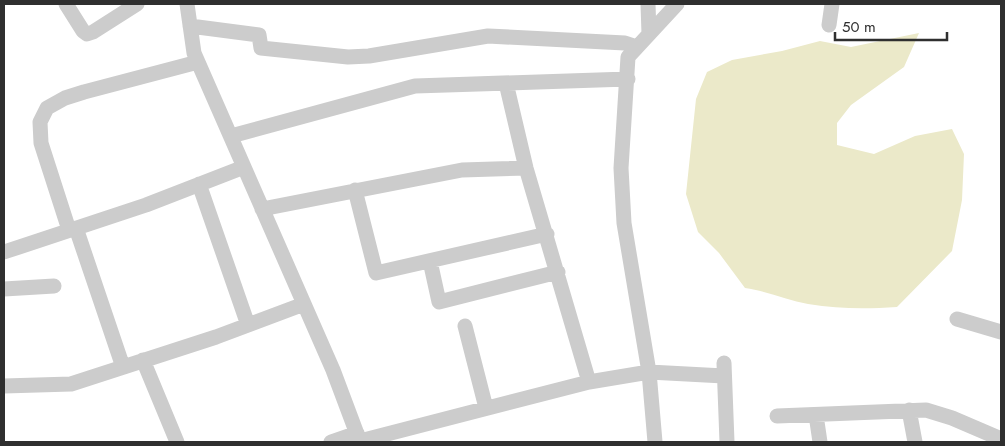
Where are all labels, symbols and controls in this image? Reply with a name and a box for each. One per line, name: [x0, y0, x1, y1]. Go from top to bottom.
scale bar: [835, 10, 948, 42]
text: 50 m: [842, 16, 876, 38]

